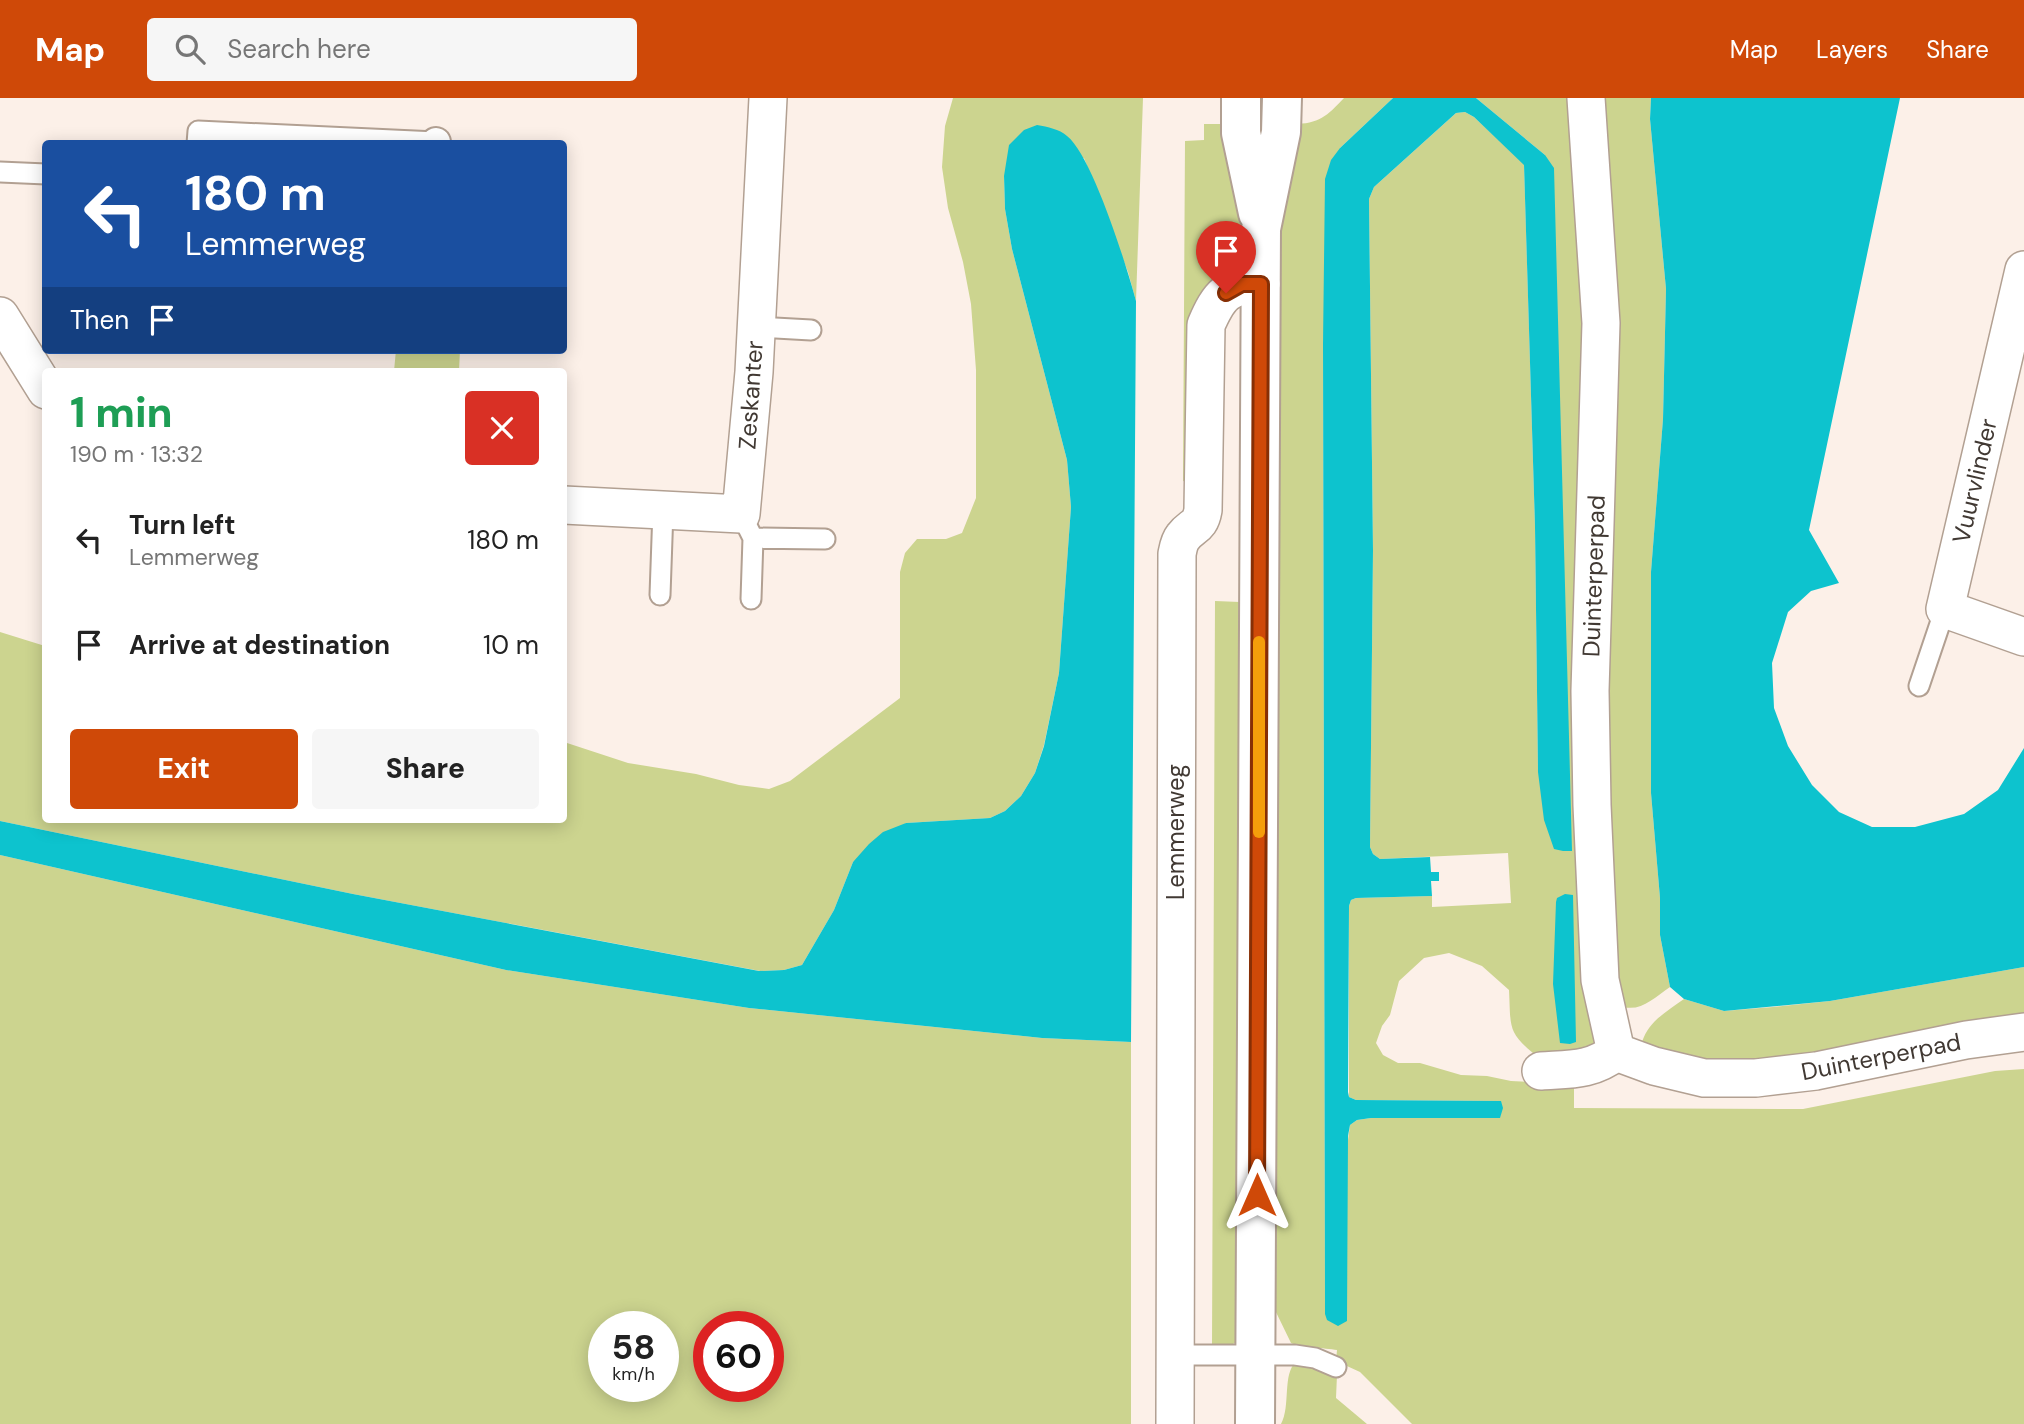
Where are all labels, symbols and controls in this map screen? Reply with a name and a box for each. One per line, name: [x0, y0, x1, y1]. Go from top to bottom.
search box: [147, 18, 637, 81]
text: Map: [35, 28, 105, 71]
icon: search: [171, 30, 209, 68]
text: Search here: [227, 32, 371, 66]
text: Map: [1730, 34, 1778, 65]
text: Layers: [1816, 34, 1888, 65]
text: Share: [1926, 34, 1989, 65]
text: 180 m: [185, 161, 326, 225]
icon: left: [70, 168, 161, 259]
pin: [1196, 221, 1256, 293]
text: Lemmerweg: [185, 223, 366, 265]
icon: arrive: [1207, 232, 1245, 270]
icon: arrive: [143, 301, 181, 339]
text: Then: [70, 303, 129, 337]
street label: Zeskanter: [731, 339, 770, 450]
text: 1 min: [70, 385, 173, 440]
button: close: [465, 391, 539, 465]
street label: Vuurvlinder: [1945, 415, 2004, 546]
text: 190 m · 13:32: [70, 439, 203, 469]
street label: Duinterperpad: [1575, 494, 1612, 658]
text: Turn left: [129, 508, 236, 542]
icon: left: [70, 521, 108, 559]
text: 180 m: [467, 523, 539, 557]
text: Lemmerweg: [129, 542, 259, 572]
icon: arrive: [70, 626, 108, 664]
text: Arrive at destination: [129, 628, 390, 662]
text: 10 m: [483, 628, 539, 662]
button: Exit: [70, 729, 298, 809]
button: Share: [312, 729, 539, 809]
street label: Lemmerweg: [1160, 764, 1191, 900]
street label: Duinterperpad: [1798, 1026, 1963, 1087]
position arrow: [1220, 1158, 1294, 1232]
speed limit sign: 60: [693, 1311, 784, 1402]
text: 58: [612, 1324, 655, 1370]
text: km/h: [612, 1362, 655, 1386]

